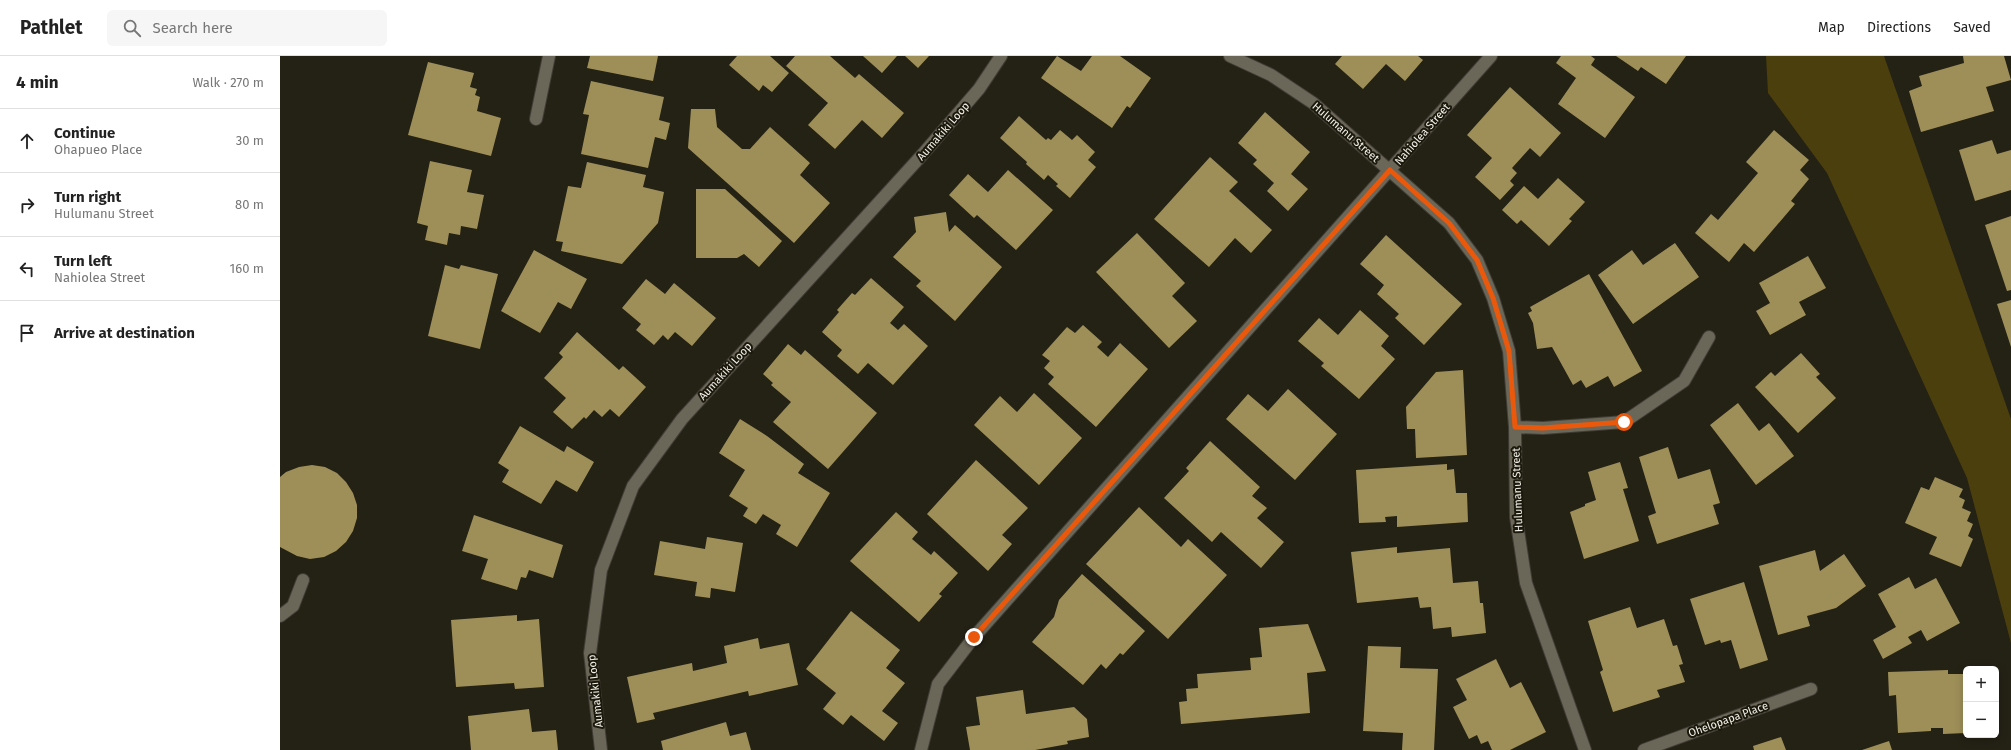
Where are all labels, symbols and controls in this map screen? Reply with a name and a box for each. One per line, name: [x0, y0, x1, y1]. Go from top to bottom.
search box: [107, 10, 387, 46]
text: Pathlet: [20, 16, 83, 39]
icon: search: [121, 17, 143, 39]
text: Search here: [153, 19, 233, 37]
text: Map: [1818, 19, 1845, 36]
text: Directions: [1867, 19, 1931, 36]
text: Saved: [1953, 19, 1991, 36]
text: 4 min: [16, 72, 59, 93]
text: Walk · 270 m: [192, 75, 264, 90]
street label: Aumakiki Loop: [914, 99, 972, 163]
street label: Hulumanu Street: [1310, 100, 1382, 165]
street label: Nahiolea Street: [1392, 101, 1453, 168]
text: Continue: [54, 124, 115, 142]
icon: ahead: [16, 130, 38, 152]
text: 30 m: [236, 133, 264, 148]
text: Ohapueo Place: [54, 142, 142, 157]
text: Turn right: [54, 188, 121, 206]
icon: right: [16, 194, 38, 216]
text: 80 m: [235, 197, 264, 212]
text: Hulumanu Street: [54, 206, 154, 221]
text: Turn left: [54, 252, 112, 270]
icon: left: [16, 258, 38, 280]
text: 160 m: [230, 261, 264, 276]
text: Nahiolea Street: [54, 270, 145, 285]
icon: arrive: [16, 322, 38, 344]
text: Arrive at destination: [54, 324, 195, 342]
street label: Aumakiki Loop: [696, 340, 755, 403]
route start: [1615, 413, 1633, 431]
street label: Hulumanu Street: [1510, 447, 1525, 532]
route end: [965, 628, 983, 646]
street label: Aumakiki Loop: [585, 654, 606, 728]
map controls: [1963, 666, 1999, 738]
button: +: [1963, 666, 1999, 702]
street label: Ohelopapa Place: [1687, 699, 1770, 740]
button: −: [1963, 702, 1999, 738]

